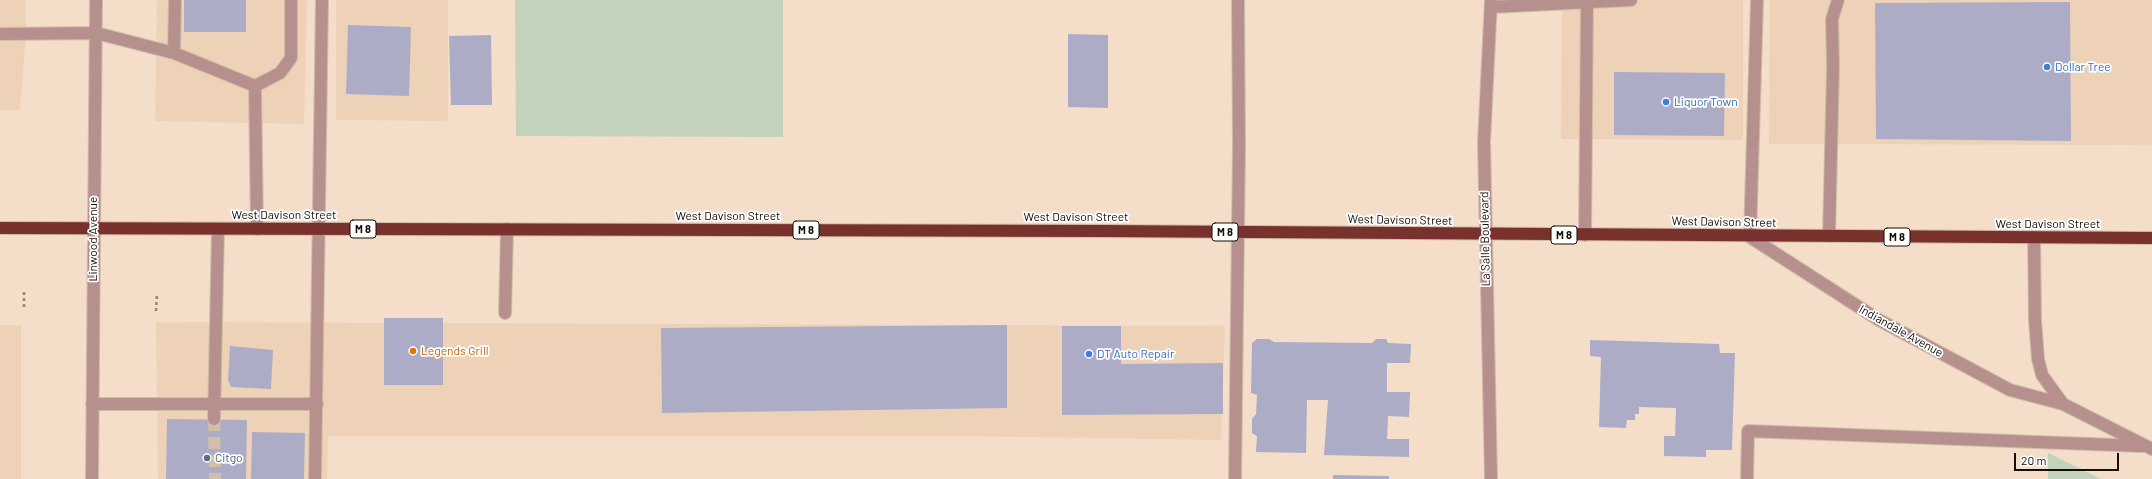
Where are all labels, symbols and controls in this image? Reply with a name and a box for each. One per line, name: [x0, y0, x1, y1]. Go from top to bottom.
place label: Dollar Tree: [2055, 60, 2111, 74]
marker: Dollar Tree: [2042, 62, 2052, 72]
place label: Liquor Town: [1674, 95, 1738, 109]
marker: Liquor Town: [1661, 97, 1671, 107]
street label: La Salle Boulevard: [1477, 191, 1493, 287]
street label: Linwood Avenue: [86, 197, 100, 281]
street label: West Davison Street: [232, 208, 336, 222]
street label: West Davison Street: [676, 209, 780, 223]
street label: West Davison Street: [1024, 210, 1128, 224]
street label: West Davison Street: [1347, 212, 1453, 228]
street label: West Davison Street: [1671, 214, 1777, 230]
street label: West Davison Street: [1996, 217, 2100, 231]
road number: M 8: [350, 220, 376, 238]
road number: M 8: [793, 221, 819, 239]
road number: M 8: [1212, 223, 1238, 241]
road number: M 8: [1551, 226, 1577, 244]
road number: M 8: [1884, 228, 1910, 246]
street label: Indiandale Avenue: [1856, 302, 1946, 360]
place label: Legends Grill: [421, 344, 488, 358]
marker: Legends Grill: [408, 346, 418, 356]
place label: DT Auto Repair: [1097, 347, 1174, 361]
marker: DT Auto Repair: [1084, 349, 1094, 359]
scale bar: [2016, 445, 2121, 471]
place label: Citgo: [215, 451, 243, 465]
marker: Citgo: [202, 453, 212, 463]
text: 20 m: [2021, 453, 2047, 467]

